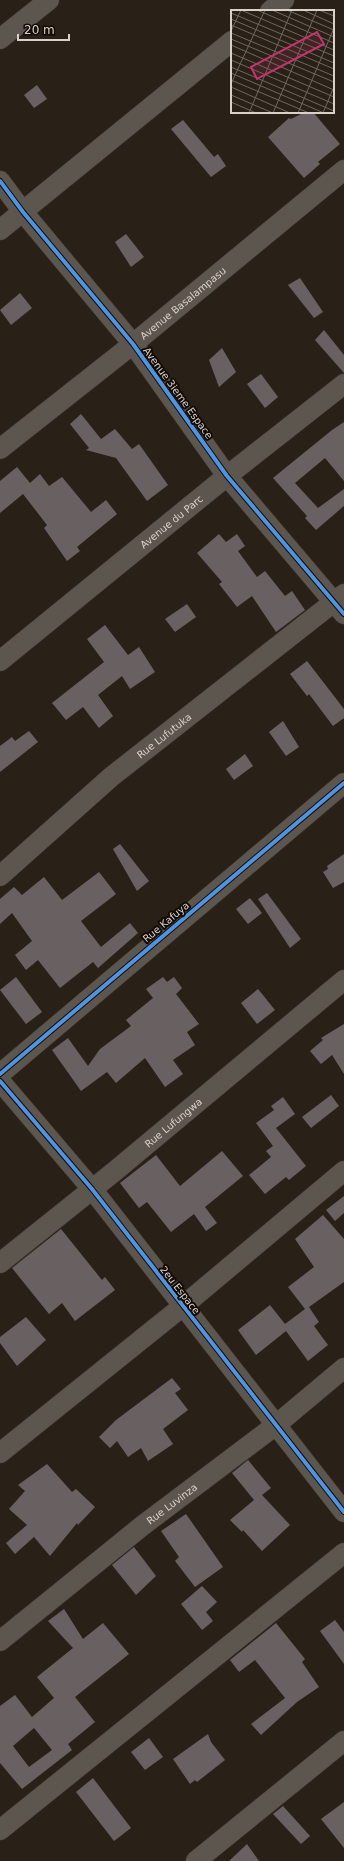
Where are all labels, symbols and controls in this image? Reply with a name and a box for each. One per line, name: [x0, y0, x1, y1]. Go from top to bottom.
inset map: [231, 10, 334, 113]
scale bar: [18, 16, 69, 42]
text: 20 m: [24, 23, 55, 37]
street label: Avenue Basalampasu: [138, 264, 228, 341]
street label: Avenue 3ieme Espace: [141, 345, 215, 441]
street label: Avenue du Parc: [138, 493, 205, 550]
street label: Rue Lufutuka: [135, 711, 193, 760]
street label: Rue Kafuya: [141, 900, 191, 944]
street label: Rue Lufungwa: [142, 1096, 204, 1149]
street label: 2eu Espace: [158, 1264, 202, 1316]
street label: Rue Luvinza: [144, 1481, 199, 1526]

